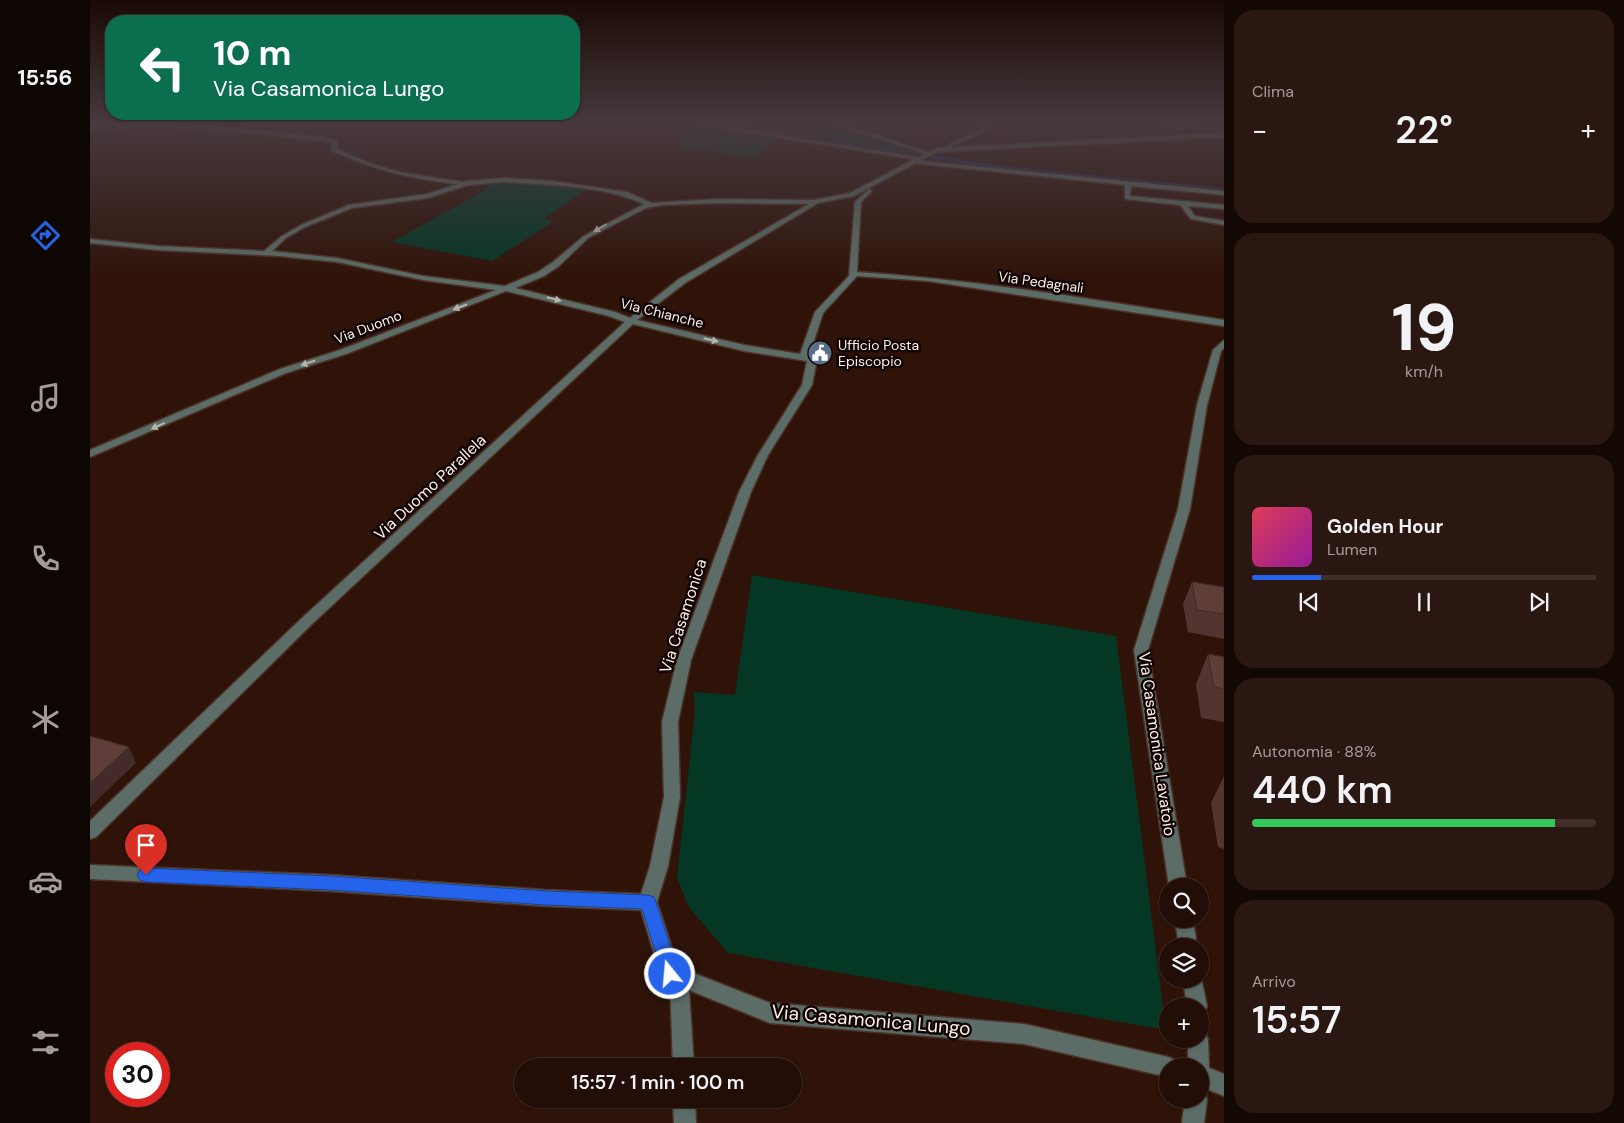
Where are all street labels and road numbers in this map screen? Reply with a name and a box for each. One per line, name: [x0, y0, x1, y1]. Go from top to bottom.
street label: Via Pedagnali: [997, 267, 1085, 297]
street label: Via Chianche: [618, 294, 706, 332]
street label: Via Duomo: [332, 306, 404, 348]
street label: Via Duomo Parallela: [369, 430, 491, 544]
street label: Via Casamonica: [655, 556, 711, 676]
street label: Via Casamonica Lavatoio: [1134, 651, 1180, 837]
street label: Via Casamonica Lungo: [770, 999, 972, 1041]

